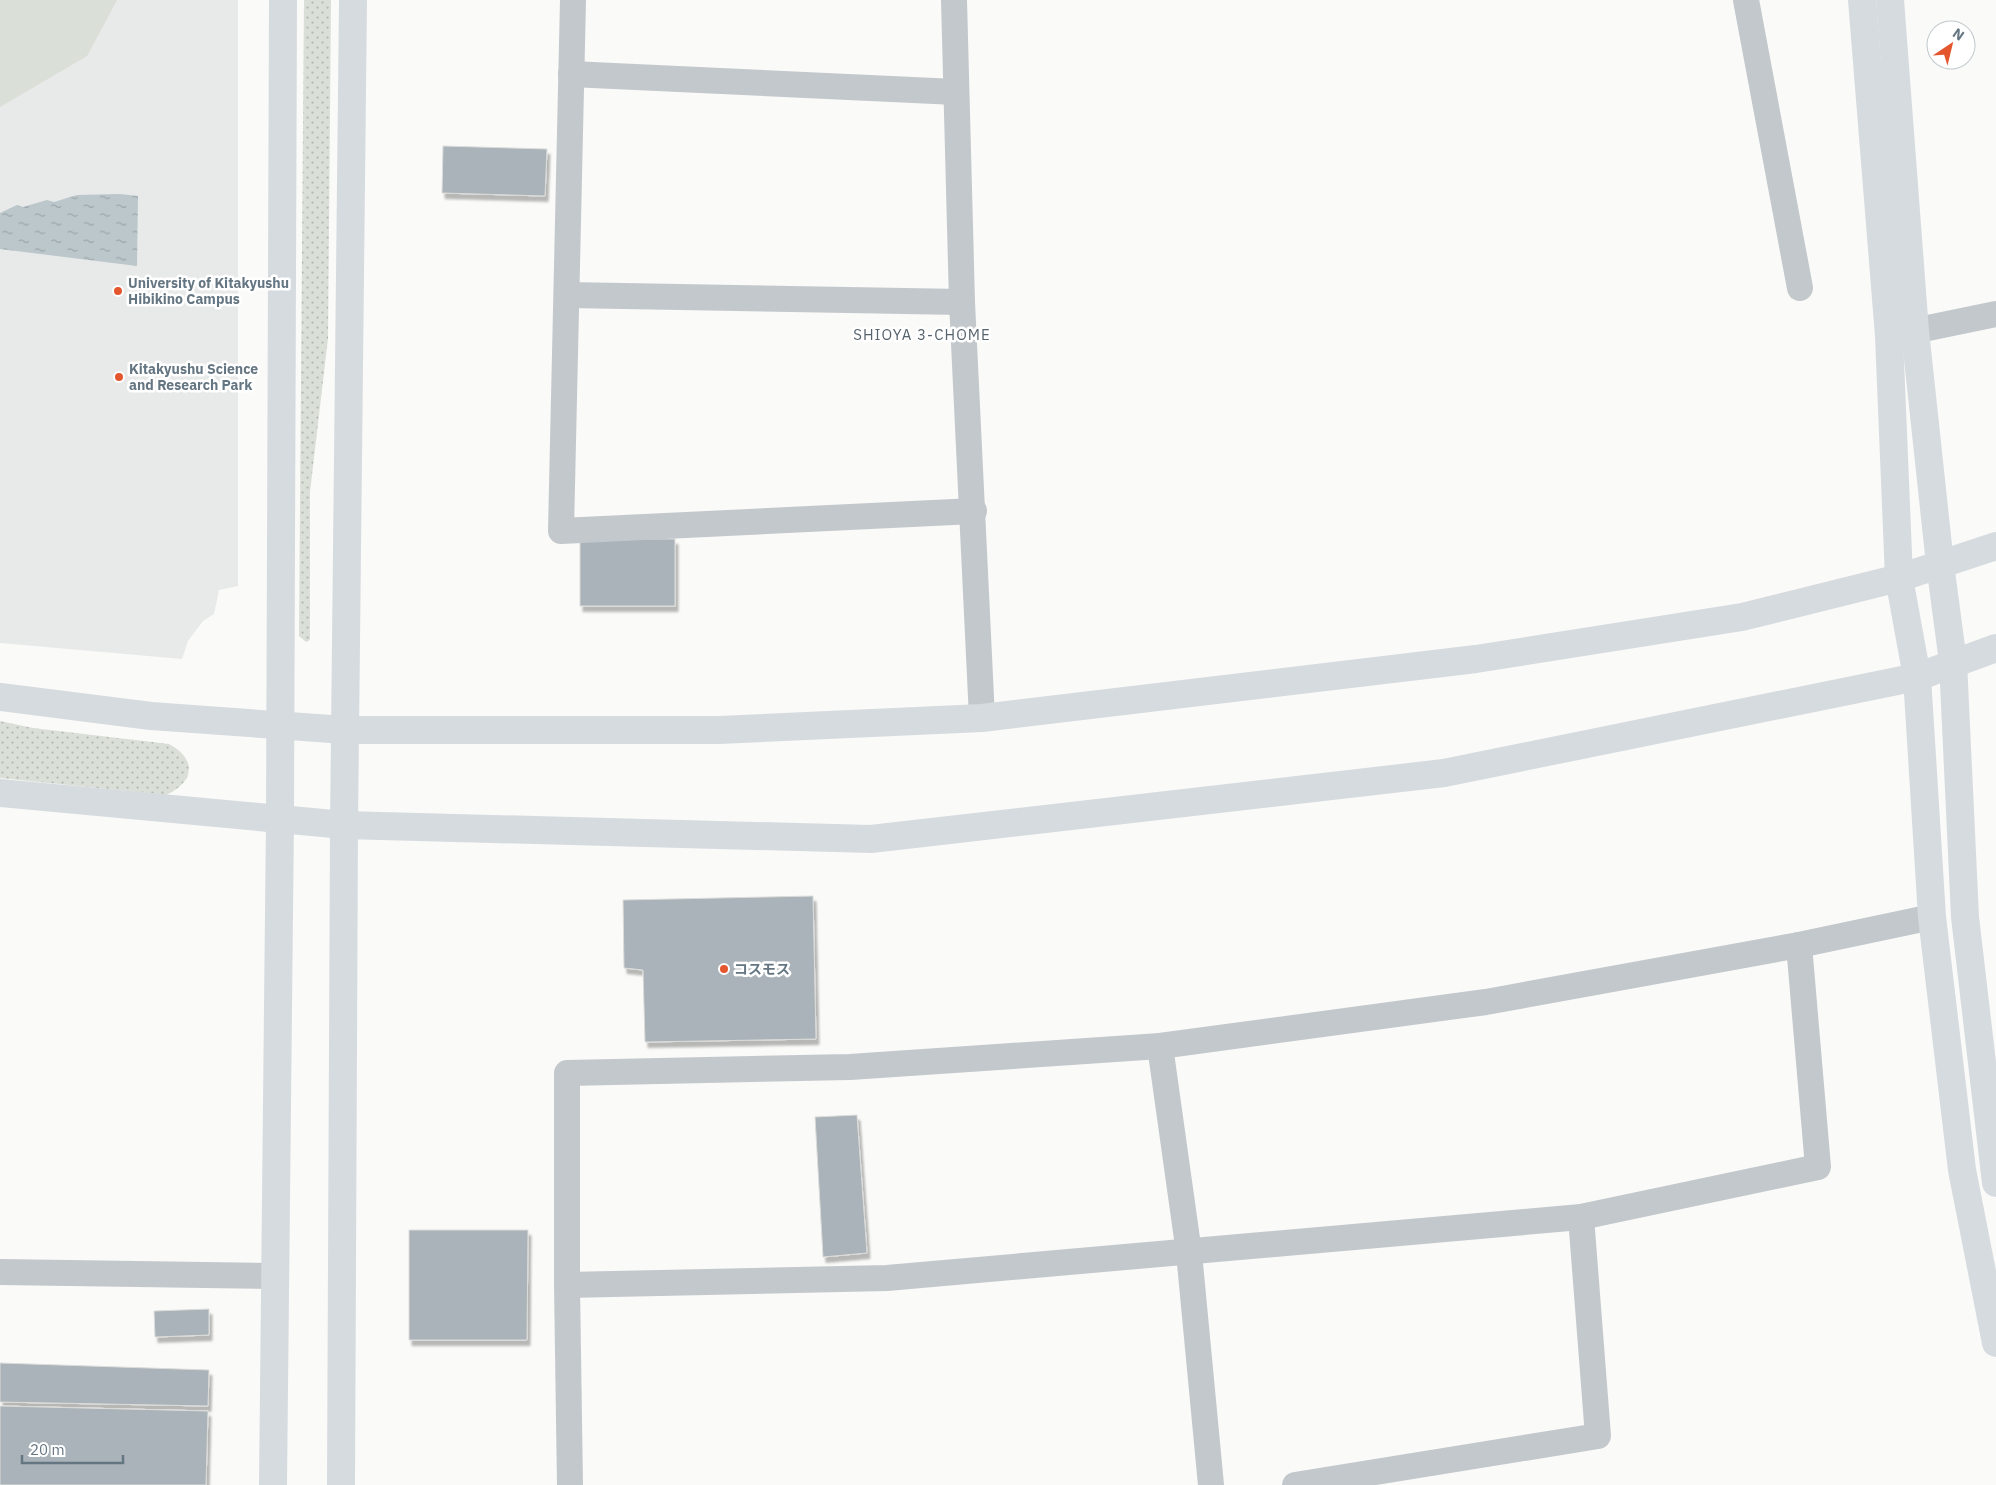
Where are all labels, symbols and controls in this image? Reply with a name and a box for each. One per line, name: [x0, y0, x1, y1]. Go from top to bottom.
north arrow: [1926, 20, 1976, 70]
text: N: [1949, 24, 1968, 45]
place label: University of Kitakyushu Hibikino Campus: [128, 274, 289, 308]
marker: University of Kitakyushu Hibikino Campus: [112, 285, 124, 297]
district label: SHIOYA 3-CHOME: [853, 325, 991, 344]
place label: Kitakyushu Science and Research Park: [129, 360, 258, 394]
marker: Kitakyushu Science and Research Park: [113, 371, 125, 383]
place label: コスモス: [734, 960, 790, 978]
marker: コスモス: [718, 963, 730, 975]
scale bar: [22, 1432, 124, 1464]
text: 20 m: [30, 1440, 65, 1459]

